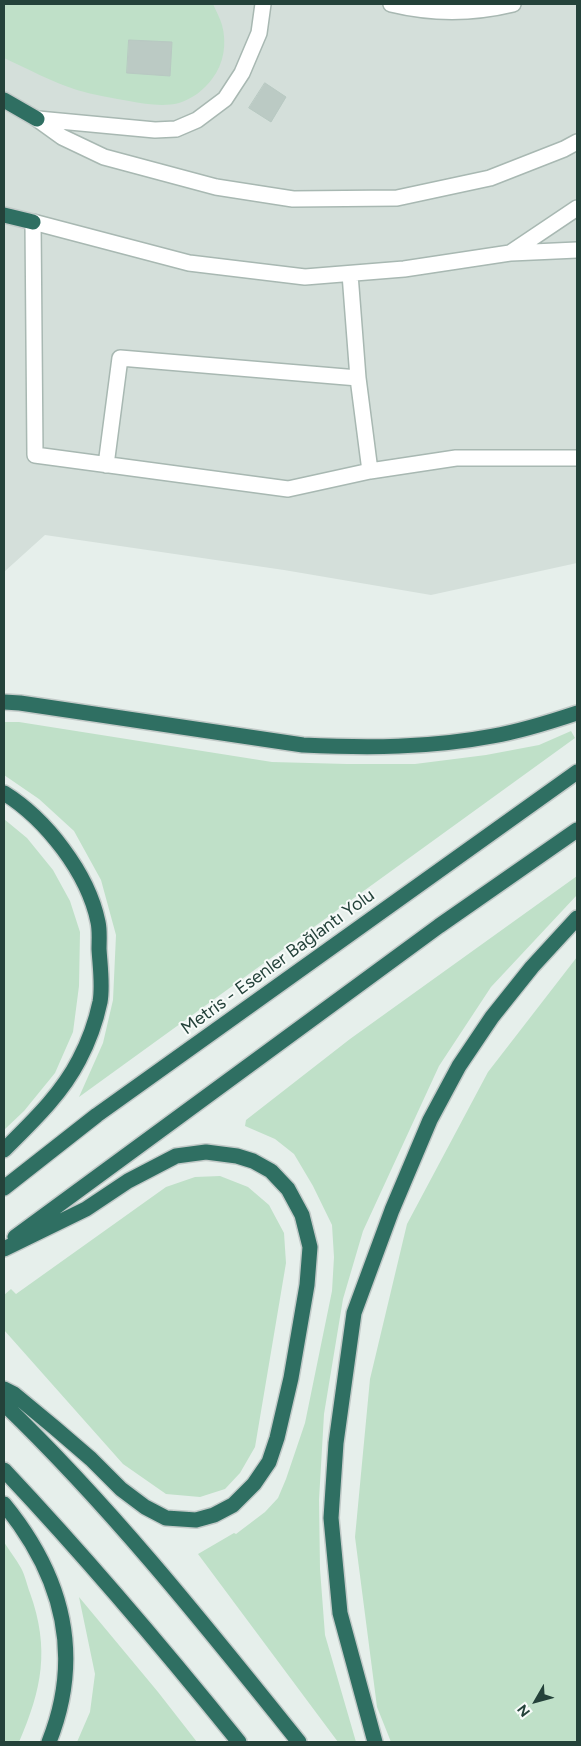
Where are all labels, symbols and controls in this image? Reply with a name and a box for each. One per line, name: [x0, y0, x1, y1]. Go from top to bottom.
street label: Metris - Esenler Bağlantı Yolu: [177, 885, 379, 1039]
north arrow: [511, 1676, 561, 1726]
text: N: [514, 1701, 534, 1720]

